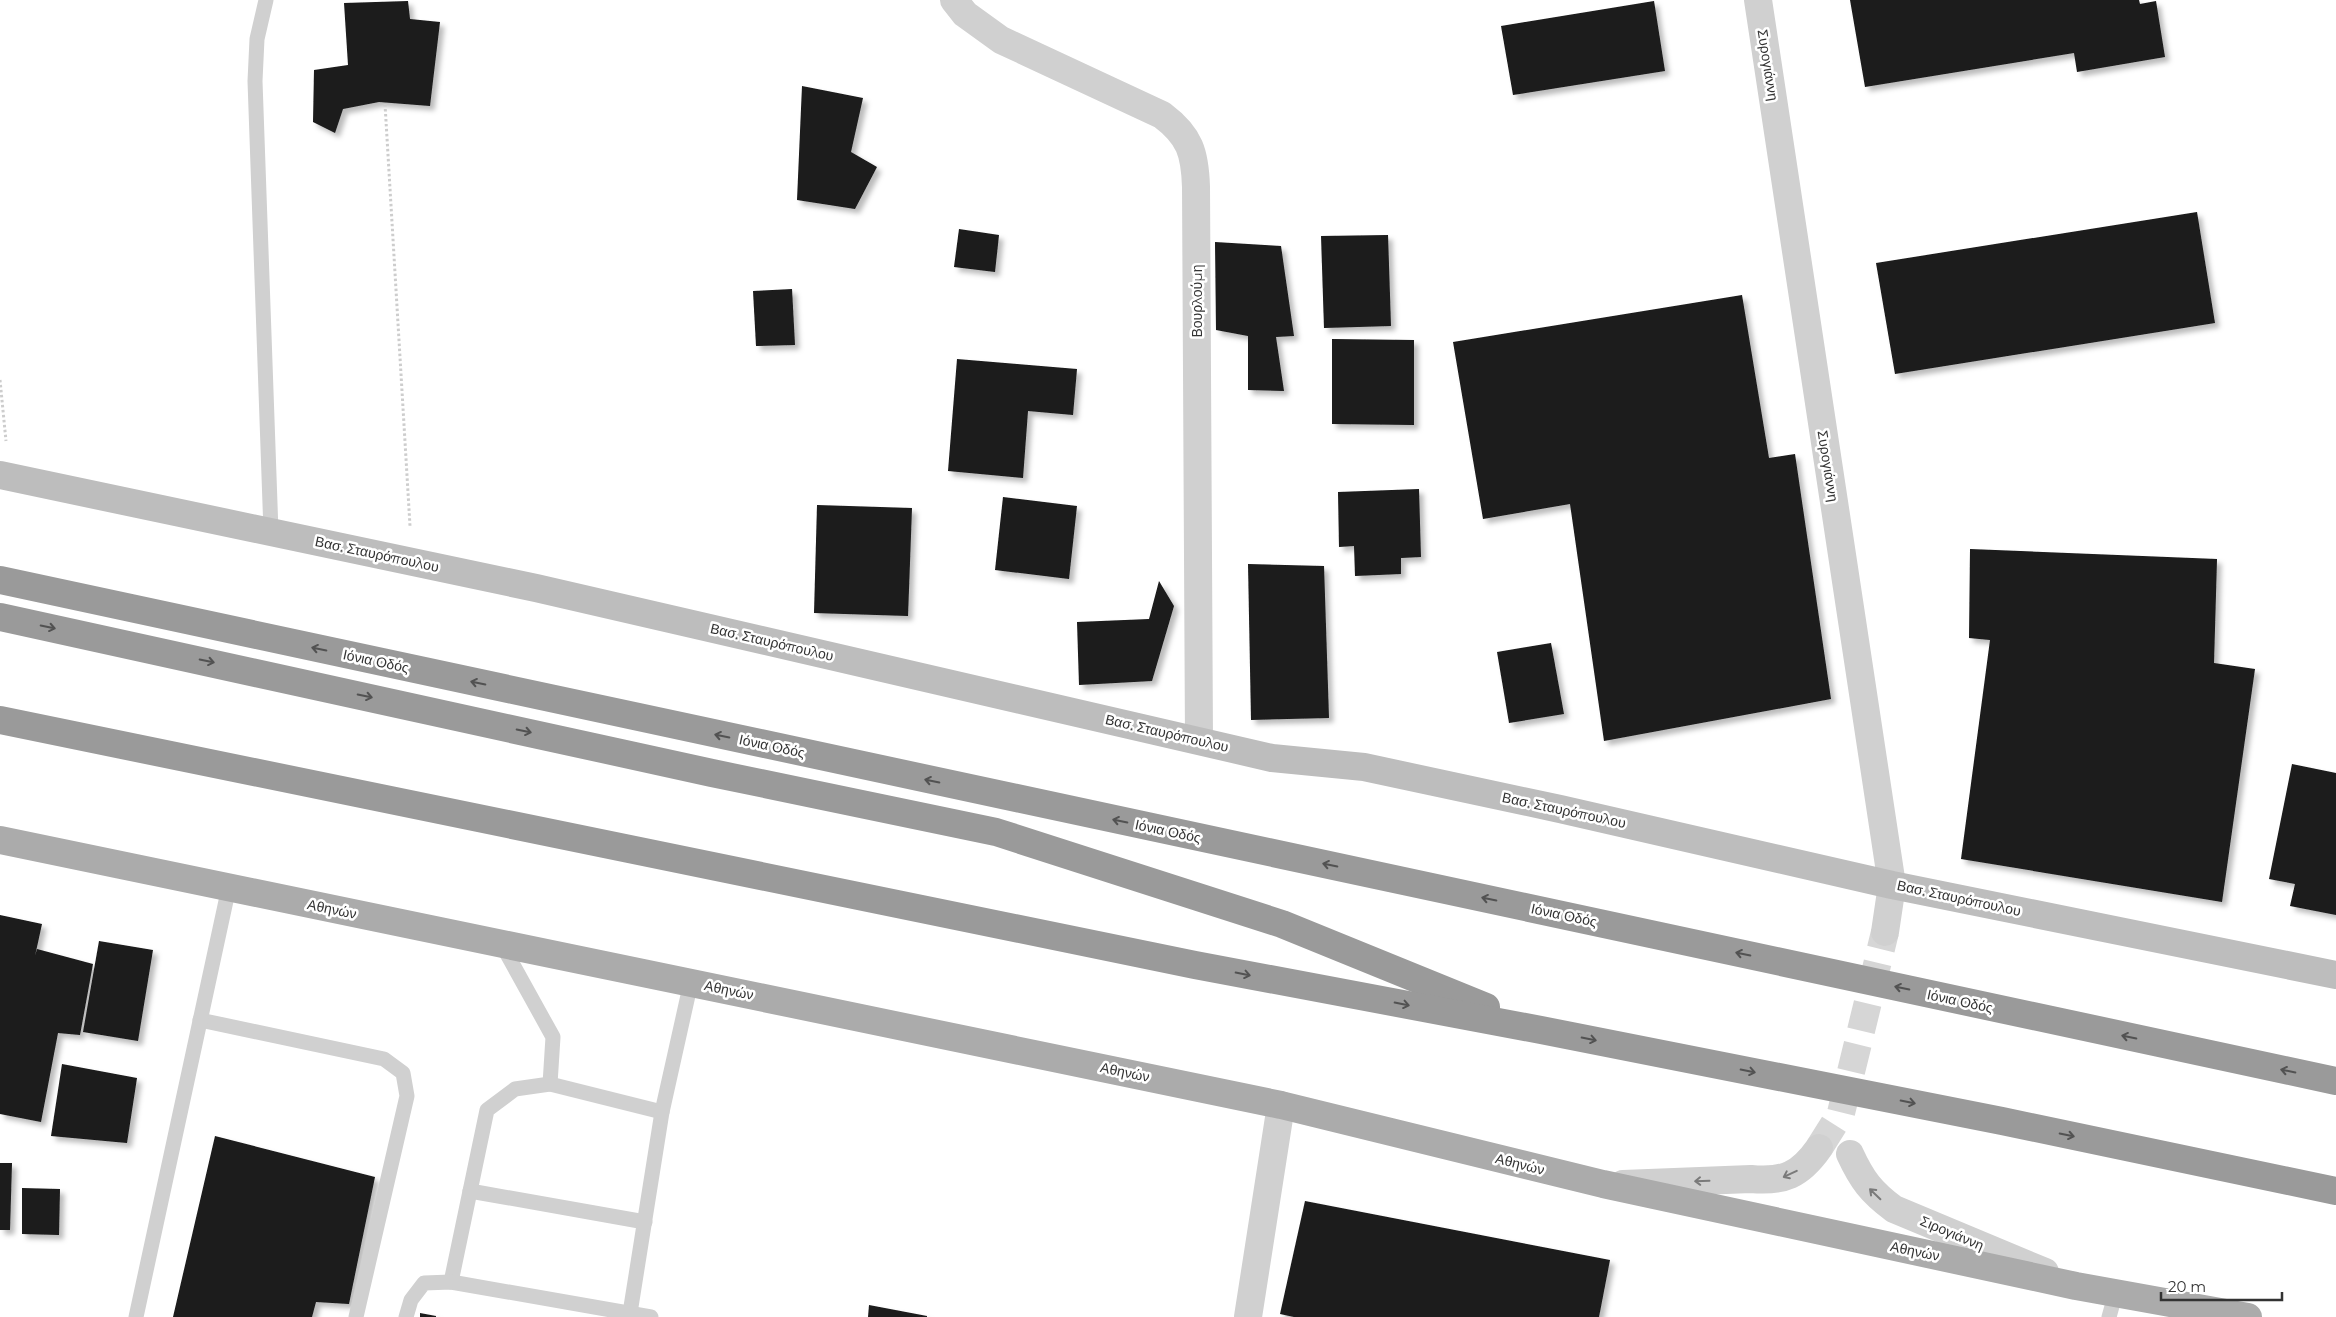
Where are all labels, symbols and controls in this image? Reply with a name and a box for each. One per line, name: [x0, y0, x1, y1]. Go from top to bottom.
street label: Συρογιάννη: [1753, 28, 1783, 102]
street label: Βουρλούμη: [1188, 264, 1206, 338]
street label: Συρογιάννη: [1813, 429, 1843, 503]
street label: Βασ. Σταυρόπουλου: [313, 532, 441, 576]
street label: Βασ. Σταυρόπουλου: [709, 619, 835, 665]
one-way arrow: [39, 623, 55, 633]
one-way arrow: [311, 644, 327, 653]
street label: Ιόνια Οδός: [341, 645, 411, 677]
one-way arrow: [198, 657, 214, 667]
one-way arrow: [470, 678, 486, 687]
one-way arrow: [357, 692, 373, 701]
street label: Βασ. Σταυρόπουλου: [1104, 710, 1230, 756]
one-way arrow: [516, 727, 532, 736]
one-way arrow: [715, 730, 731, 740]
street label: Ιόνια Οδός: [737, 730, 807, 762]
one-way arrow: [925, 776, 941, 785]
street label: Βασ. Σταυρόπουλου: [1500, 788, 1628, 832]
one-way arrow: [1112, 815, 1128, 825]
street label: Ιόνια Οδός: [1133, 815, 1203, 847]
one-way arrow: [1323, 860, 1339, 869]
street label: Βασ. Σταυρόπουλου: [1895, 876, 2023, 920]
one-way arrow: [1482, 893, 1498, 903]
street label: Αθηνών: [306, 895, 358, 923]
street label: Ιόνια Οδός: [1529, 899, 1599, 931]
one-way arrow: [1736, 948, 1752, 958]
one-way arrow: [1234, 970, 1250, 979]
street label: Αθηνών: [703, 976, 755, 1004]
one-way arrow: [1895, 983, 1911, 992]
street label: Ιόνια Οδός: [1925, 985, 1995, 1017]
one-way arrow: [1394, 999, 1410, 1009]
one-way arrow: [2122, 1032, 2138, 1041]
one-way arrow: [1580, 1035, 1596, 1044]
street label: Αθηνών: [1099, 1058, 1151, 1086]
one-way arrow: [1740, 1066, 1756, 1076]
one-way arrow: [2281, 1066, 2297, 1075]
one-way arrow: [1899, 1098, 1915, 1108]
one-way arrow: [2058, 1130, 2074, 1140]
street label: Αθηνών: [1494, 1149, 1546, 1179]
one-way arrow: [1783, 1170, 1798, 1179]
one-way arrow: [1695, 1176, 1711, 1185]
one-way arrow: [1869, 1188, 1882, 1200]
street label: Σιρογιάννη: [1917, 1212, 1987, 1254]
street label: Αθηνών: [1889, 1237, 1941, 1265]
scale bar: [2161, 1270, 2282, 1302]
text: 20 m: [2168, 1277, 2206, 1296]

